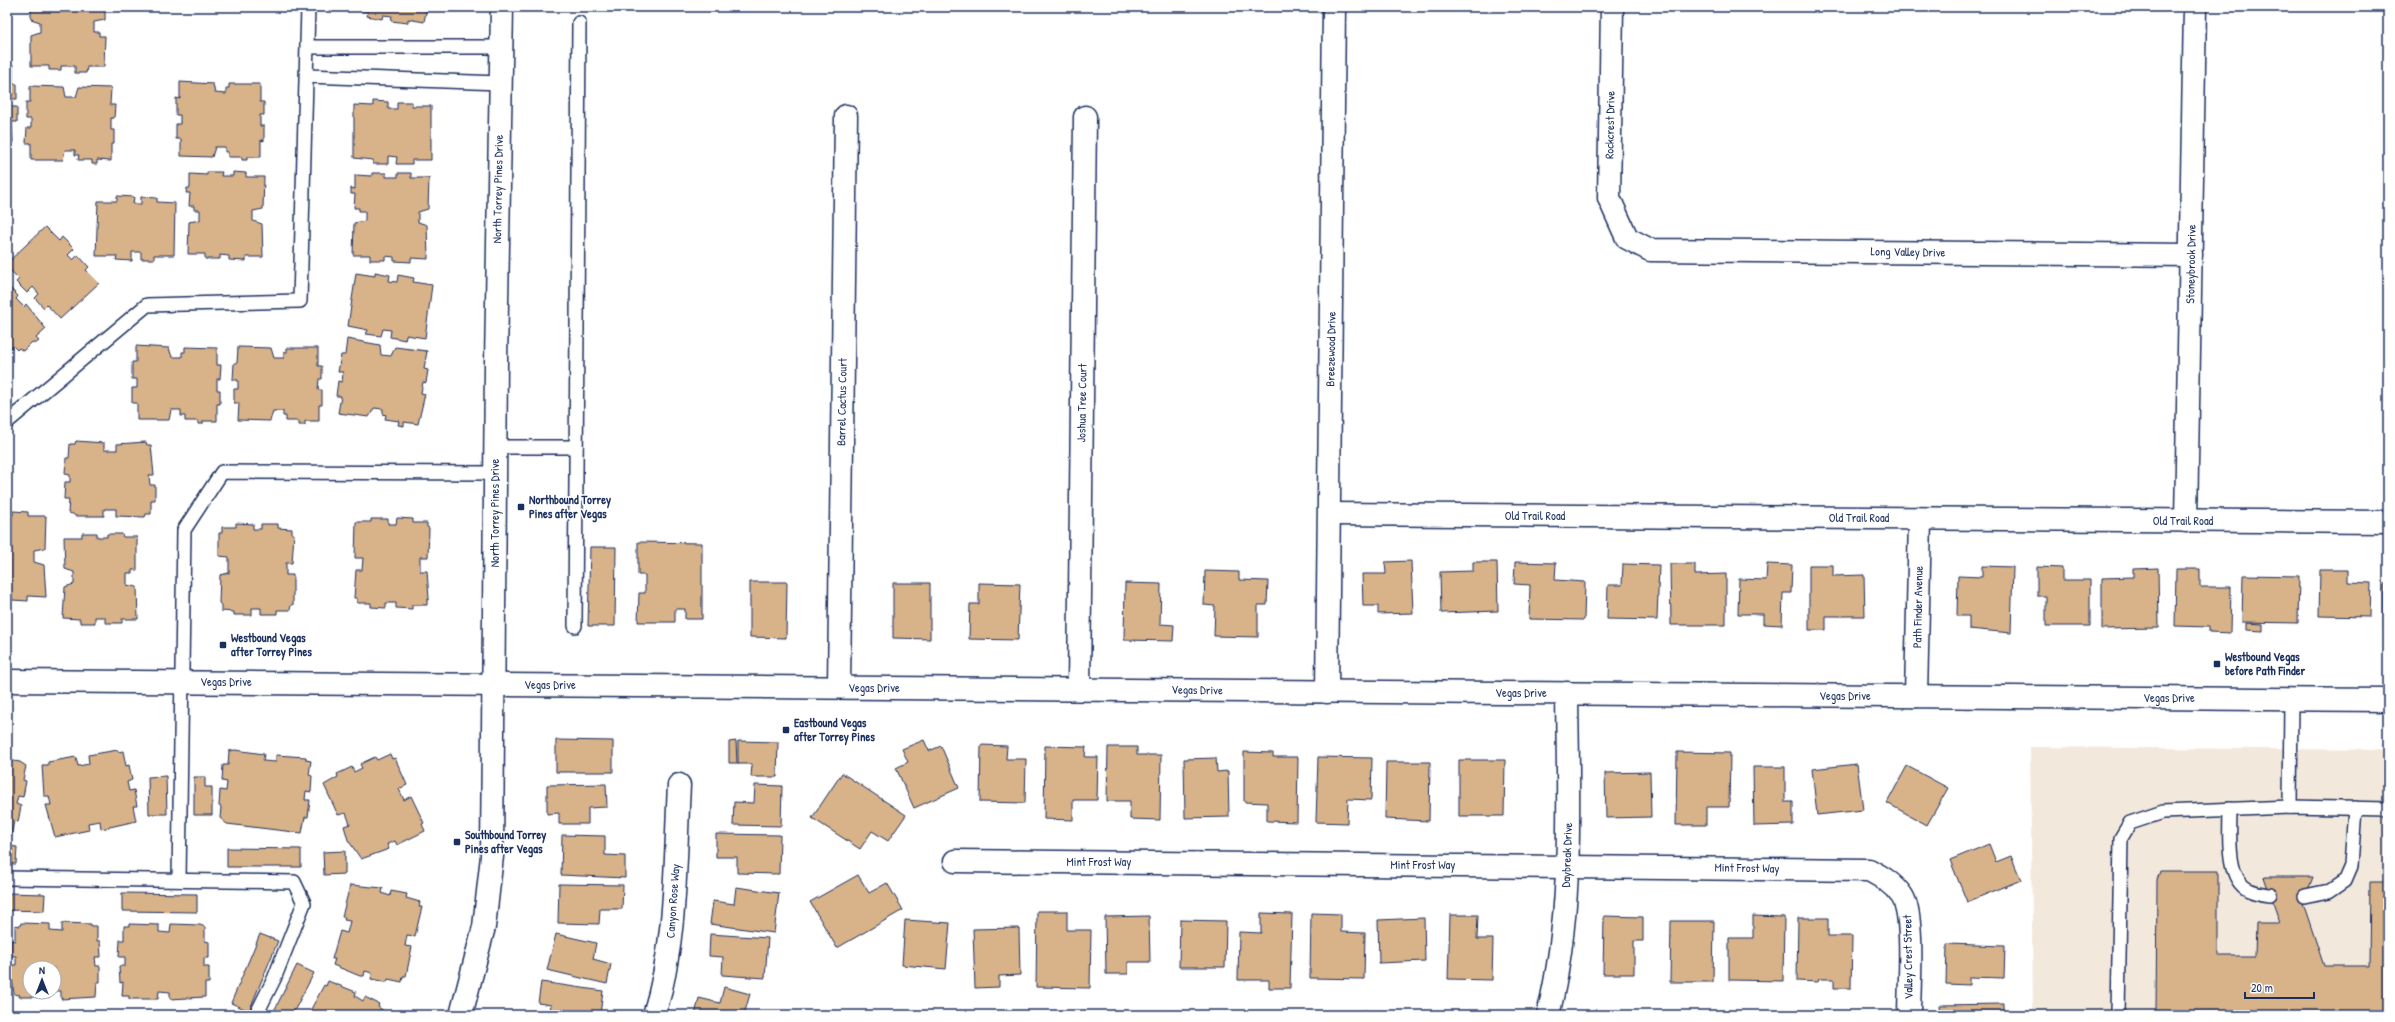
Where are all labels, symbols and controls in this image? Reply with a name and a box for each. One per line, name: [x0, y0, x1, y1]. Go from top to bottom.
street label: Rockcrest Drive: [1600, 91, 1619, 159]
street label: North Torrey Pines Drive: [488, 134, 507, 243]
street label: Stoneybrook Drive: [2181, 224, 2200, 304]
street label: Long Valley Drive: [1871, 242, 1946, 261]
street label: Breezewood Drive: [1321, 311, 1340, 387]
street label: Barrel Cactus Court: [832, 357, 851, 446]
street label: Joshua Tree Court: [1072, 363, 1091, 442]
street label: North Torrey Pines Drive: [486, 458, 503, 567]
place label: Northbound Torrey Pines after Vegas: [529, 491, 611, 523]
marker: Northbound Torrey Pines after Vegas: [516, 502, 526, 512]
street label: Old Trail Road: [1505, 507, 1566, 524]
street label: Old Trail Road: [1829, 509, 1890, 526]
street label: Old Trail Road: [2153, 512, 2214, 529]
street label: Path Finder Avenue: [1908, 565, 1927, 648]
place label: Westbound Vegas after Torrey Pines: [231, 629, 312, 661]
marker: Westbound Vegas after Torrey Pines: [218, 640, 228, 650]
place label: Westbound Vegas before Path Finder: [2225, 648, 2305, 679]
marker: Westbound Vegas before Path Finder: [2212, 659, 2222, 669]
street label: Vegas Drive: [200, 673, 252, 690]
street label: Vegas Drive: [524, 676, 576, 693]
street label: Vegas Drive: [848, 679, 900, 696]
street label: Vegas Drive: [1171, 681, 1223, 698]
street label: Vegas Drive: [1495, 684, 1547, 701]
street label: Vegas Drive: [1819, 687, 1871, 704]
street label: Vegas Drive: [2143, 689, 2195, 706]
place label: Eastbound Vegas after Torrey Pines: [794, 714, 875, 746]
marker: Eastbound Vegas after Torrey Pines: [781, 725, 791, 735]
street label: Daybreak Drive: [1557, 822, 1576, 888]
place label: Southbound Torrey Pines after Vegas: [465, 826, 546, 858]
marker: Southbound Torrey Pines after Vegas: [452, 837, 462, 847]
street label: Mint Frost Way: [1067, 853, 1131, 870]
street label: Mint Frost Way: [1391, 856, 1455, 873]
street label: Mint Frost Way: [1714, 858, 1780, 877]
street label: Canyon Rose Way: [661, 863, 684, 939]
street label: Valley Crest Street: [1898, 914, 1917, 999]
north arrow: [22, 960, 62, 1000]
text: N: [39, 963, 45, 977]
scale bar: [2245, 974, 2314, 1000]
text: 20 m: [2251, 979, 2273, 996]

